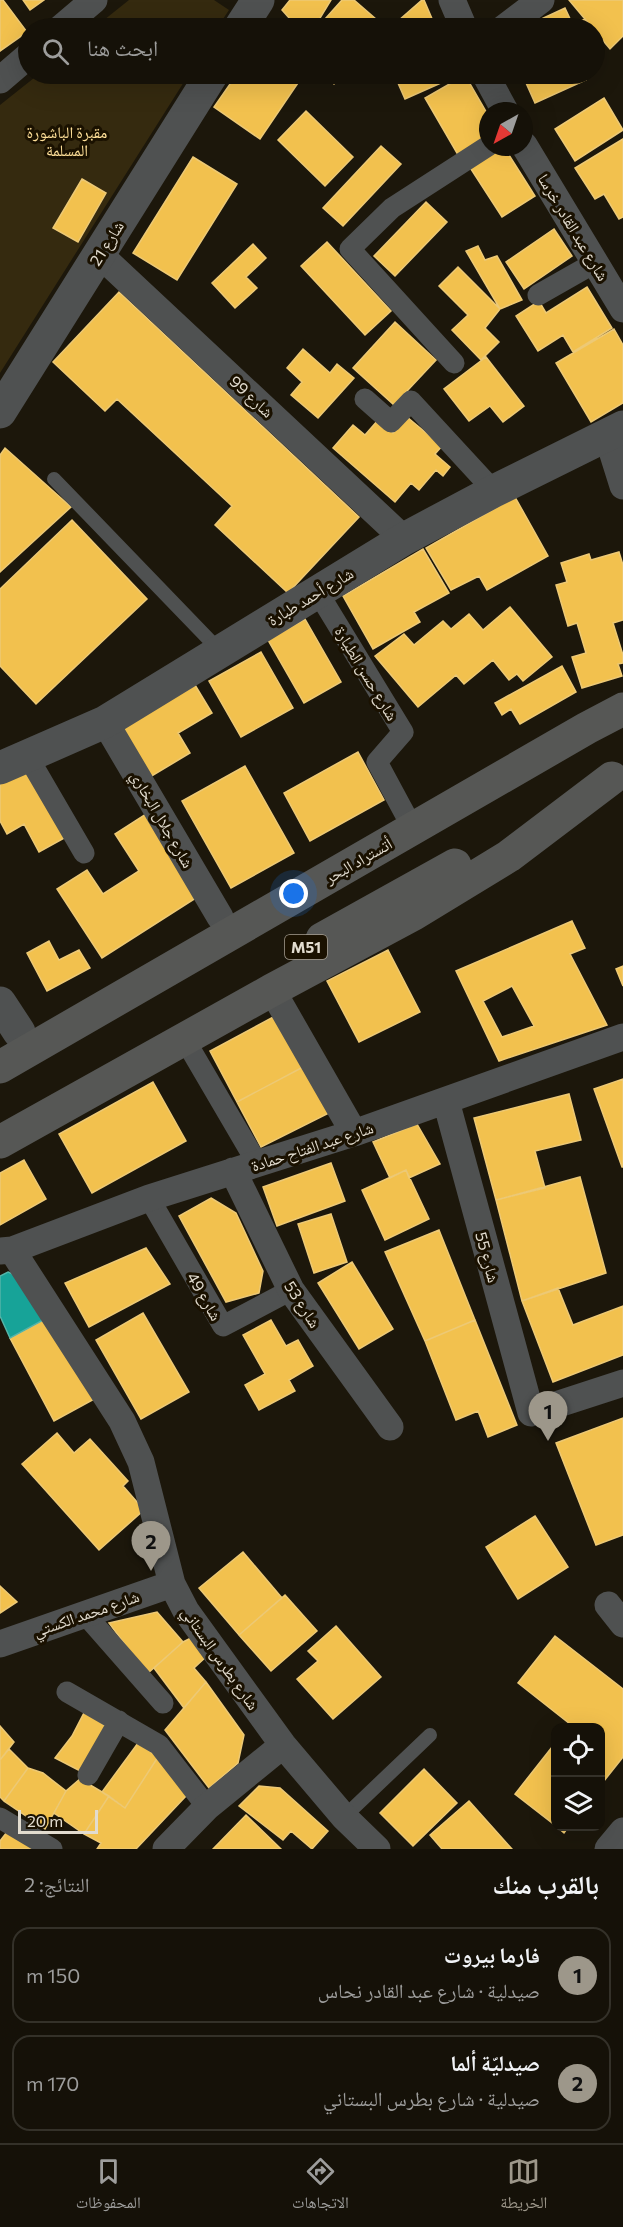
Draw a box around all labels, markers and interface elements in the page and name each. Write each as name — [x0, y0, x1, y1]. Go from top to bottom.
search box — [18, 18, 605, 84]
text: ابحث هنا — [87, 34, 158, 61]
icon: search — [39, 35, 72, 68]
north arrow — [479, 102, 533, 156]
park label: مقبرة الباشورة المسلمة — [27, 122, 107, 159]
street label: شارع عبد القادر خرسا — [533, 170, 613, 285]
street label: شارع 21 — [85, 217, 129, 270]
street label: شارع 99 — [225, 371, 278, 422]
street label: شارع أحمد طبارة — [264, 563, 357, 631]
street label: شارع حسن الطيارة — [330, 622, 403, 725]
street label: شارع جلال البخاري — [124, 767, 198, 873]
street label: أتستراد البحر — [320, 833, 396, 888]
your location — [279, 879, 308, 908]
road number: M51 — [285, 935, 327, 959]
street label: شارع عبد الفتاح حمادة — [249, 1117, 376, 1177]
street label: شارع 55 — [470, 1229, 504, 1285]
street label: شارع 49 — [182, 1268, 226, 1325]
street label: شارع 53 — [279, 1277, 325, 1332]
pin: 1 — [528, 1392, 568, 1441]
pin: 2 — [132, 1522, 170, 1571]
street label: شارع محمد الكستي — [31, 1586, 143, 1644]
street label: شارع بطرس البستاني — [175, 1603, 264, 1715]
map controls — [551, 1723, 605, 1831]
button: locate — [551, 1723, 605, 1777]
button: layers — [551, 1777, 605, 1831]
scale bar — [18, 1807, 98, 1834]
text: 20 m — [27, 1811, 63, 1830]
text: بالقرب منك — [493, 1868, 599, 1899]
text: النتائج: 2 — [24, 1872, 90, 1896]
text: فارما بيروت — [444, 1941, 540, 1968]
text: 150 m — [26, 1963, 80, 1987]
text: 1 — [573, 1963, 582, 1987]
text: صيدلية · شارع عبد القادر نحاس — [318, 1978, 540, 2002]
text: صيدليّة ألما — [450, 2049, 540, 2076]
text: 170 m — [26, 2071, 79, 2095]
text: 2 — [572, 2071, 583, 2095]
text: صيدلية · شارع بطرس البستاني — [323, 2086, 540, 2110]
tab: المحفوظات — [76, 2155, 141, 2218]
tab: الاتجاهات — [292, 2155, 349, 2218]
tab: الخريطة — [500, 2155, 547, 2218]

